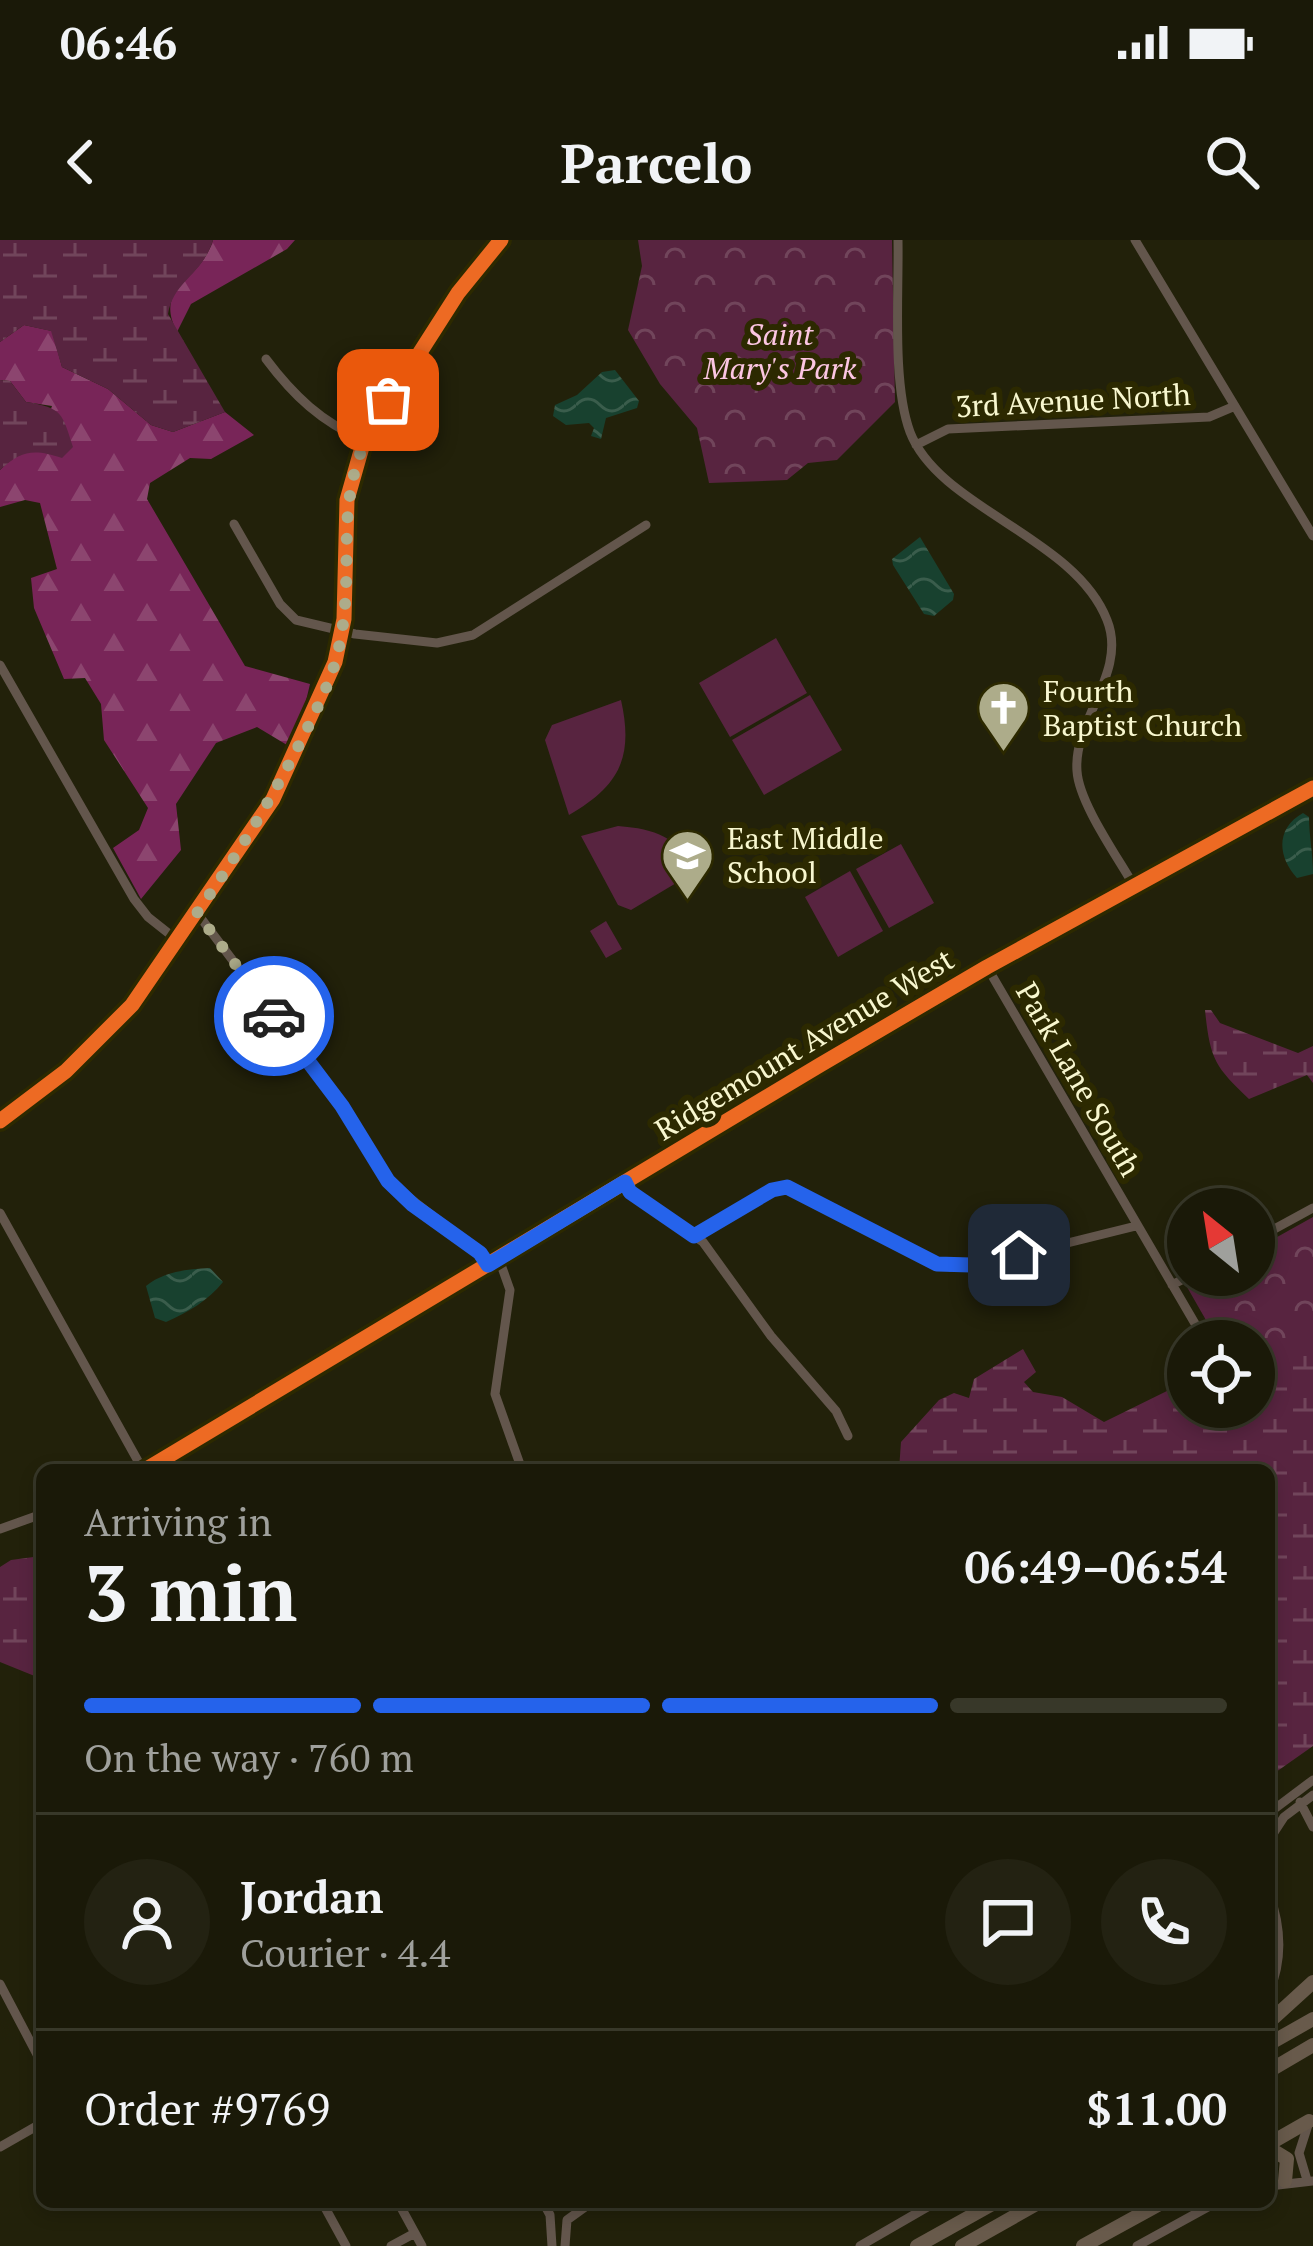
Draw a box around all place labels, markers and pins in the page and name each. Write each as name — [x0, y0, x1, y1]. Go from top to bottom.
pin — [337, 349, 439, 451]
place label: Fourth Baptist Church — [1043, 671, 1242, 745]
church icon: Fourth Baptist Church — [976, 680, 1032, 754]
place label: East Middle School — [727, 818, 883, 892]
school or university icon: East Middle School — [660, 827, 716, 901]
pin — [968, 1204, 1070, 1306]

